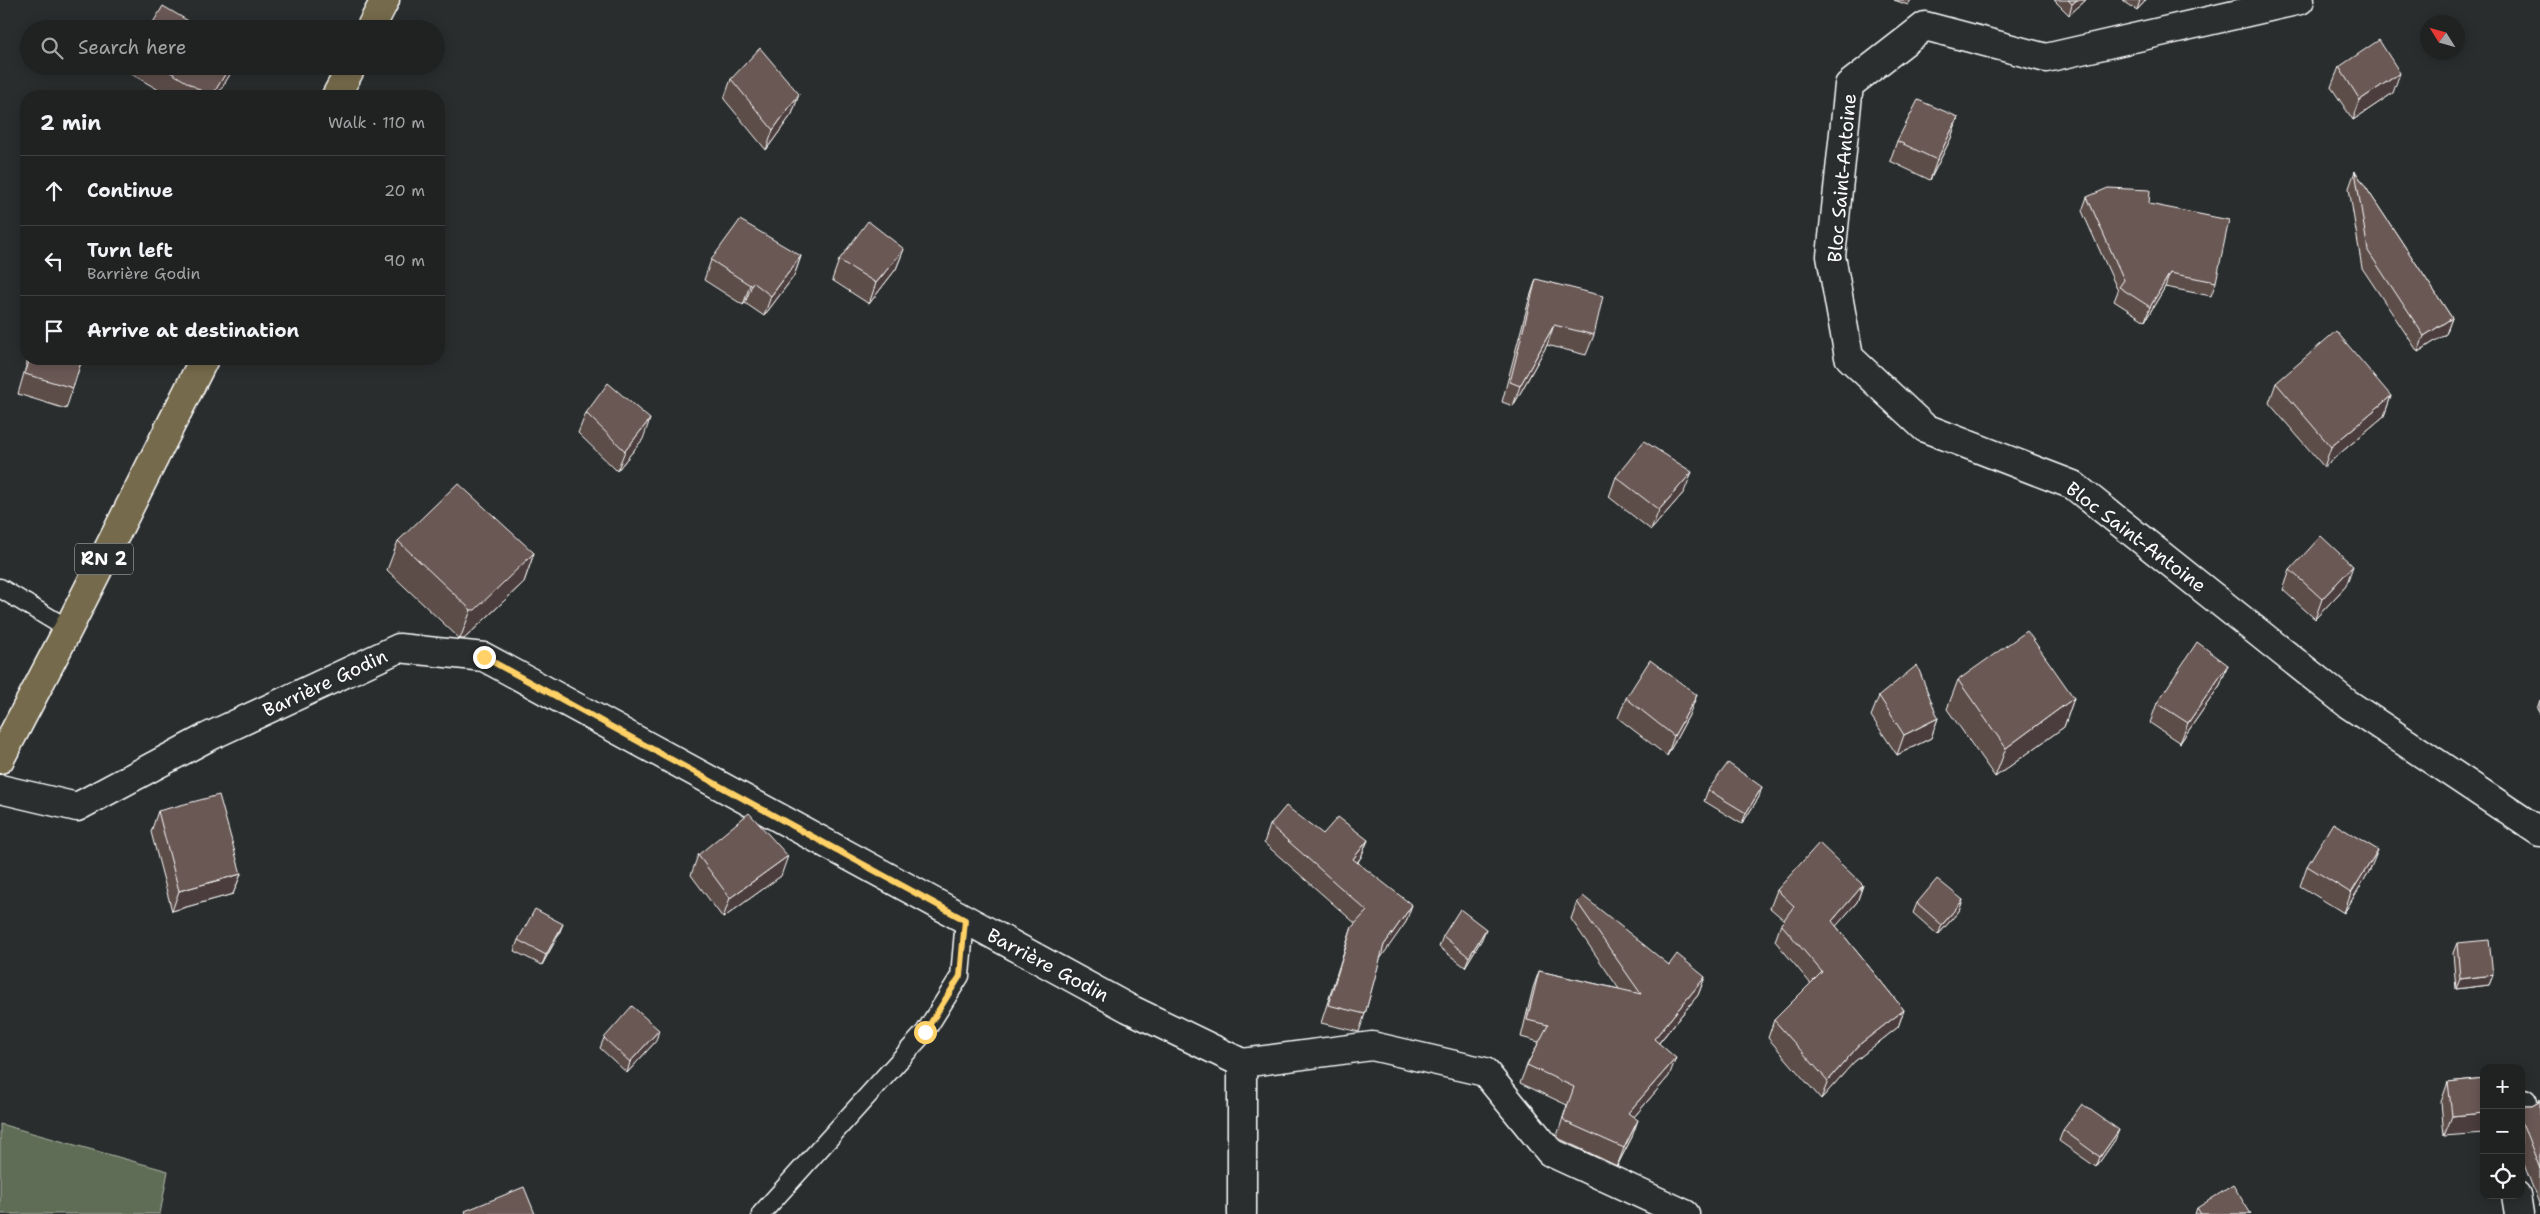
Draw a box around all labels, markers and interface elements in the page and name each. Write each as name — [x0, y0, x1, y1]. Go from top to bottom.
north arrow — [2420, 15, 2465, 60]
search box — [20, 20, 445, 75]
icon: search — [38, 34, 66, 62]
text: Search here — [78, 35, 187, 60]
street label: Bloc Saint-Antoine — [1822, 92, 1862, 264]
text: 2 min — [40, 109, 101, 137]
text: Walk · 110 m — [328, 112, 425, 133]
icon: ahead — [40, 177, 68, 205]
text: Continue — [87, 178, 173, 203]
text: 20 m — [384, 180, 425, 201]
text: Turn left — [87, 238, 173, 263]
icon: left — [40, 247, 68, 275]
text: 90 m — [384, 250, 425, 271]
text: Barrière Godin — [87, 263, 200, 284]
icon: arrive — [40, 317, 68, 345]
text: Arrive at destination — [87, 318, 299, 343]
street label: Bloc Saint-Antoine — [2061, 476, 2211, 598]
road number: RN 2 — [75, 544, 133, 574]
street label: Barrière Godin — [259, 643, 391, 723]
route end — [473, 646, 496, 669]
street label: Barrière Godin — [983, 922, 1113, 1008]
route start — [914, 1021, 937, 1044]
map controls — [2480, 1064, 2525, 1199]
button: + — [2480, 1064, 2525, 1109]
button: − — [2480, 1109, 2525, 1154]
button: locate — [2480, 1154, 2525, 1199]

